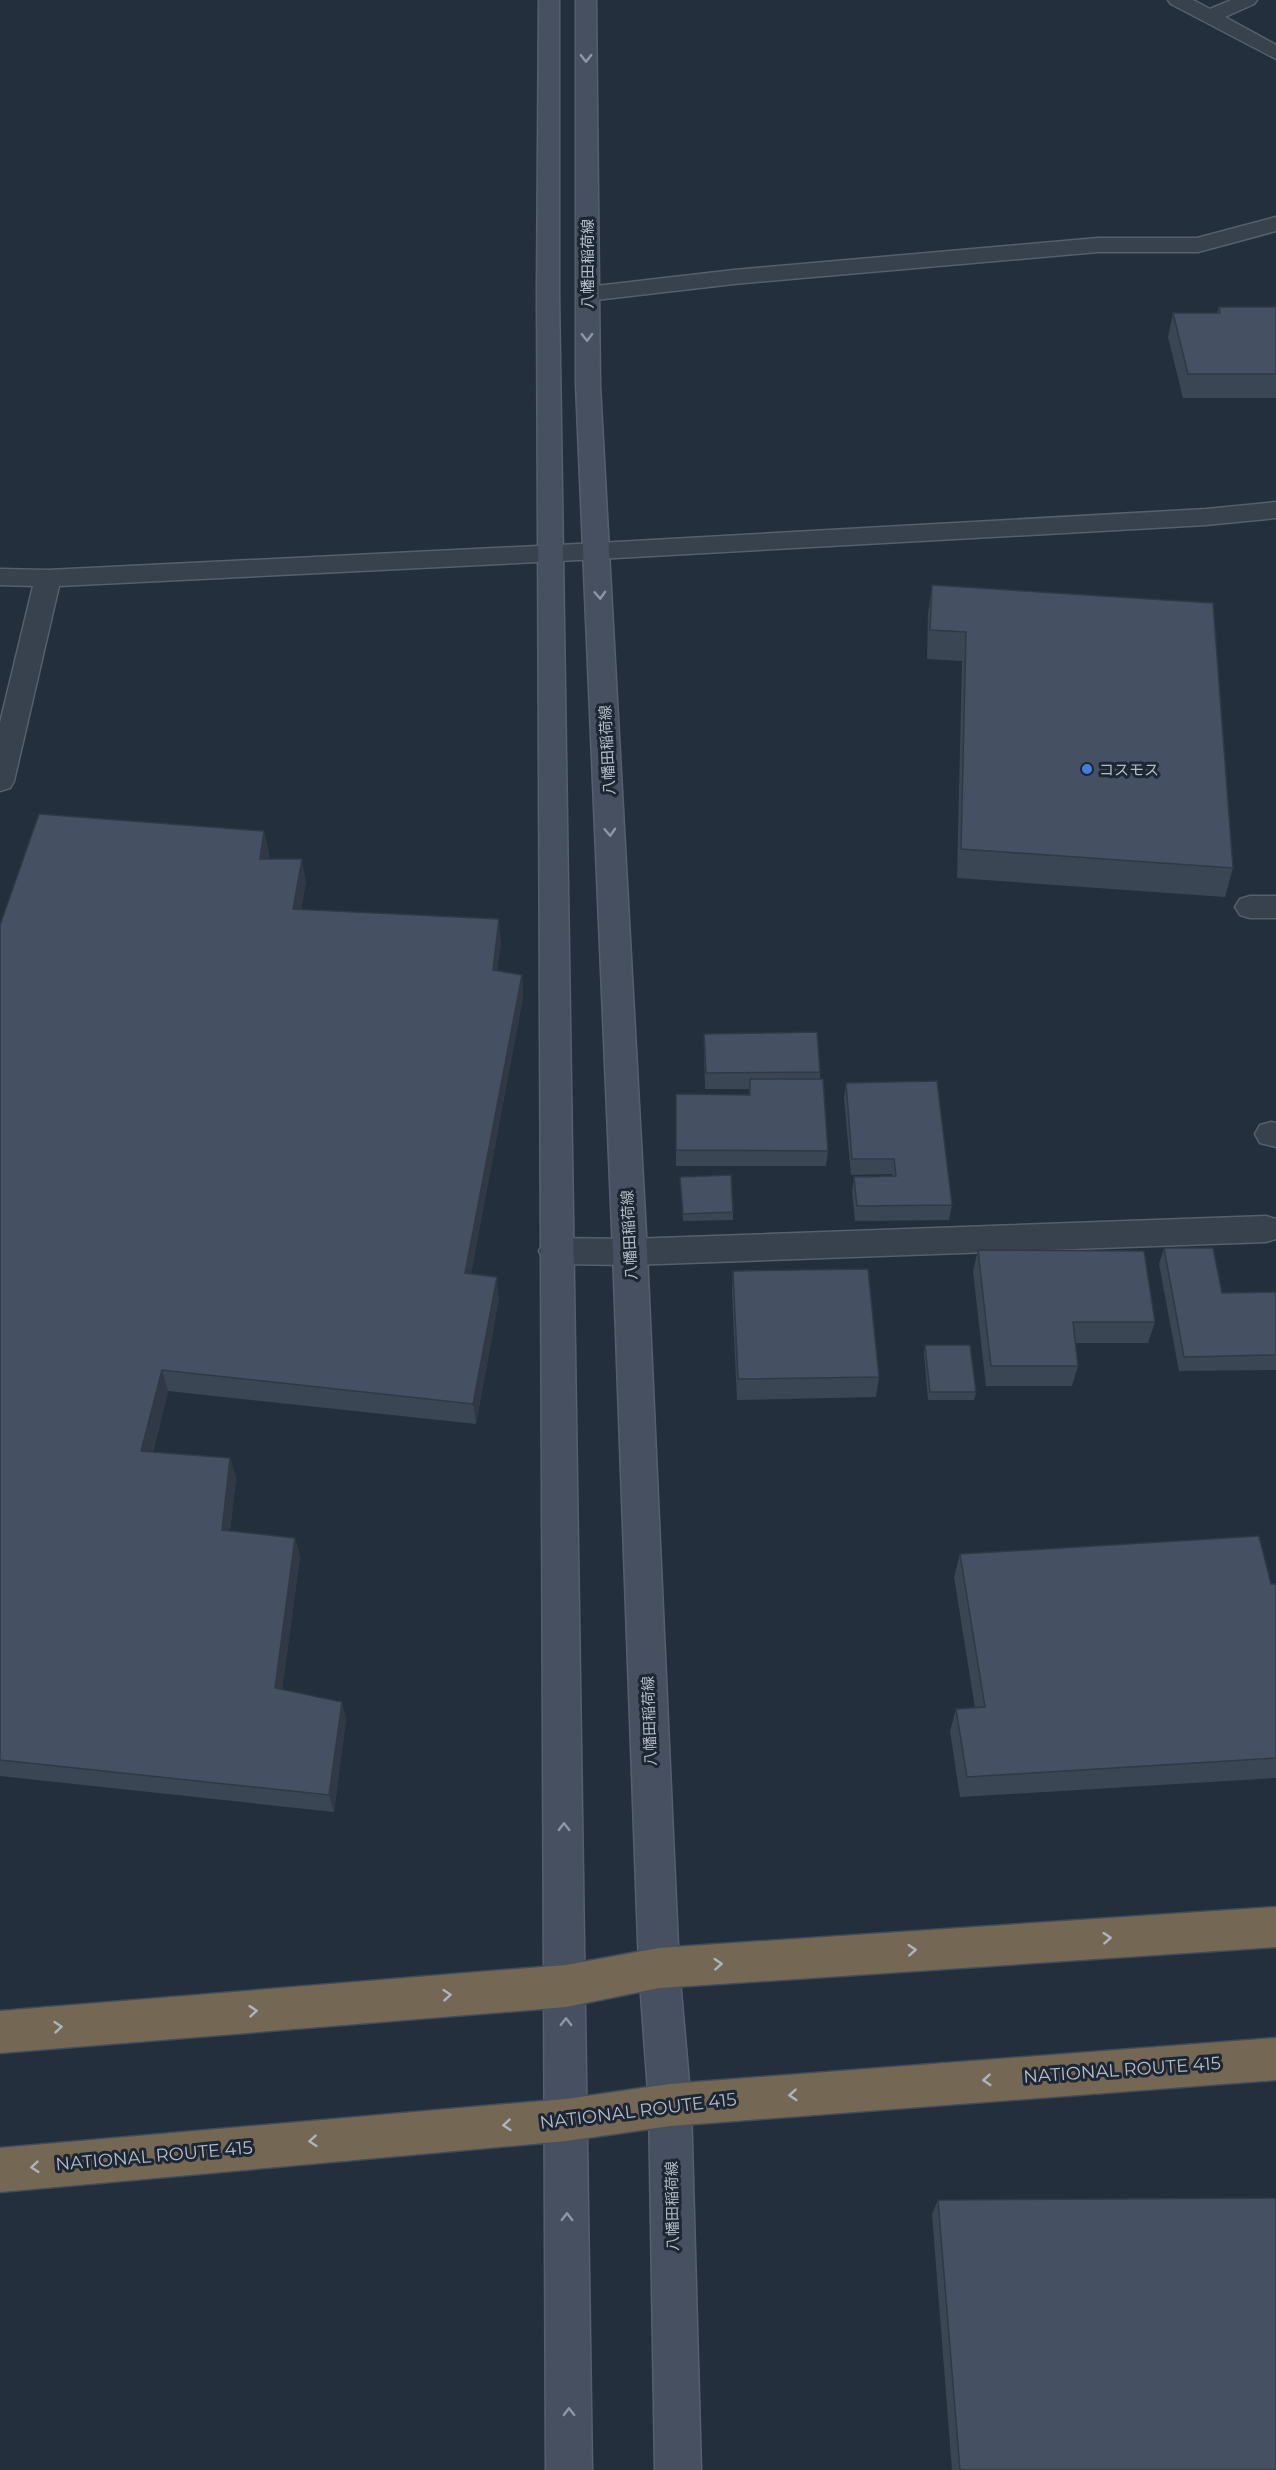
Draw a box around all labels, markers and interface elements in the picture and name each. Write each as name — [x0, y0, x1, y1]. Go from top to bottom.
one-way arrow — [580, 54, 592, 63]
street label: 八幡田稲荷線 — [578, 219, 597, 309]
one-way arrow — [581, 333, 593, 342]
one-way arrow — [593, 591, 606, 600]
street label: 八幡田稲荷線 — [595, 705, 619, 795]
place label: コスモス — [1099, 760, 1159, 779]
marker: コスモス — [1080, 762, 1094, 776]
one-way arrow — [604, 827, 617, 836]
street label: 八幡田稲荷線 — [617, 1190, 641, 1280]
street label: 八幡田稲荷線 — [638, 1676, 660, 1766]
one-way arrow — [558, 1822, 570, 1831]
one-way arrow — [1102, 1931, 1111, 1944]
one-way arrow — [908, 1944, 917, 1957]
one-way arrow — [713, 1957, 722, 1970]
one-way arrow — [443, 1989, 452, 2002]
one-way arrow — [248, 2005, 257, 2018]
one-way arrow — [560, 2017, 572, 2026]
one-way arrow — [54, 2021, 63, 2034]
street label: NATIONAL ROUTE 415 — [1022, 2052, 1222, 2088]
one-way arrow — [983, 2074, 992, 2087]
street label: NATIONAL ROUTE 415 — [538, 2088, 738, 2134]
one-way arrow — [788, 2088, 797, 2101]
one-way arrow — [503, 2118, 512, 2131]
one-way arrow — [309, 2134, 318, 2147]
street label: NATIONAL ROUTE 415 — [54, 2136, 254, 2176]
one-way arrow — [31, 2160, 40, 2173]
street label: 八幡田稲荷線 — [662, 2161, 682, 2251]
one-way arrow — [561, 2212, 573, 2221]
one-way arrow — [562, 2407, 575, 2416]

